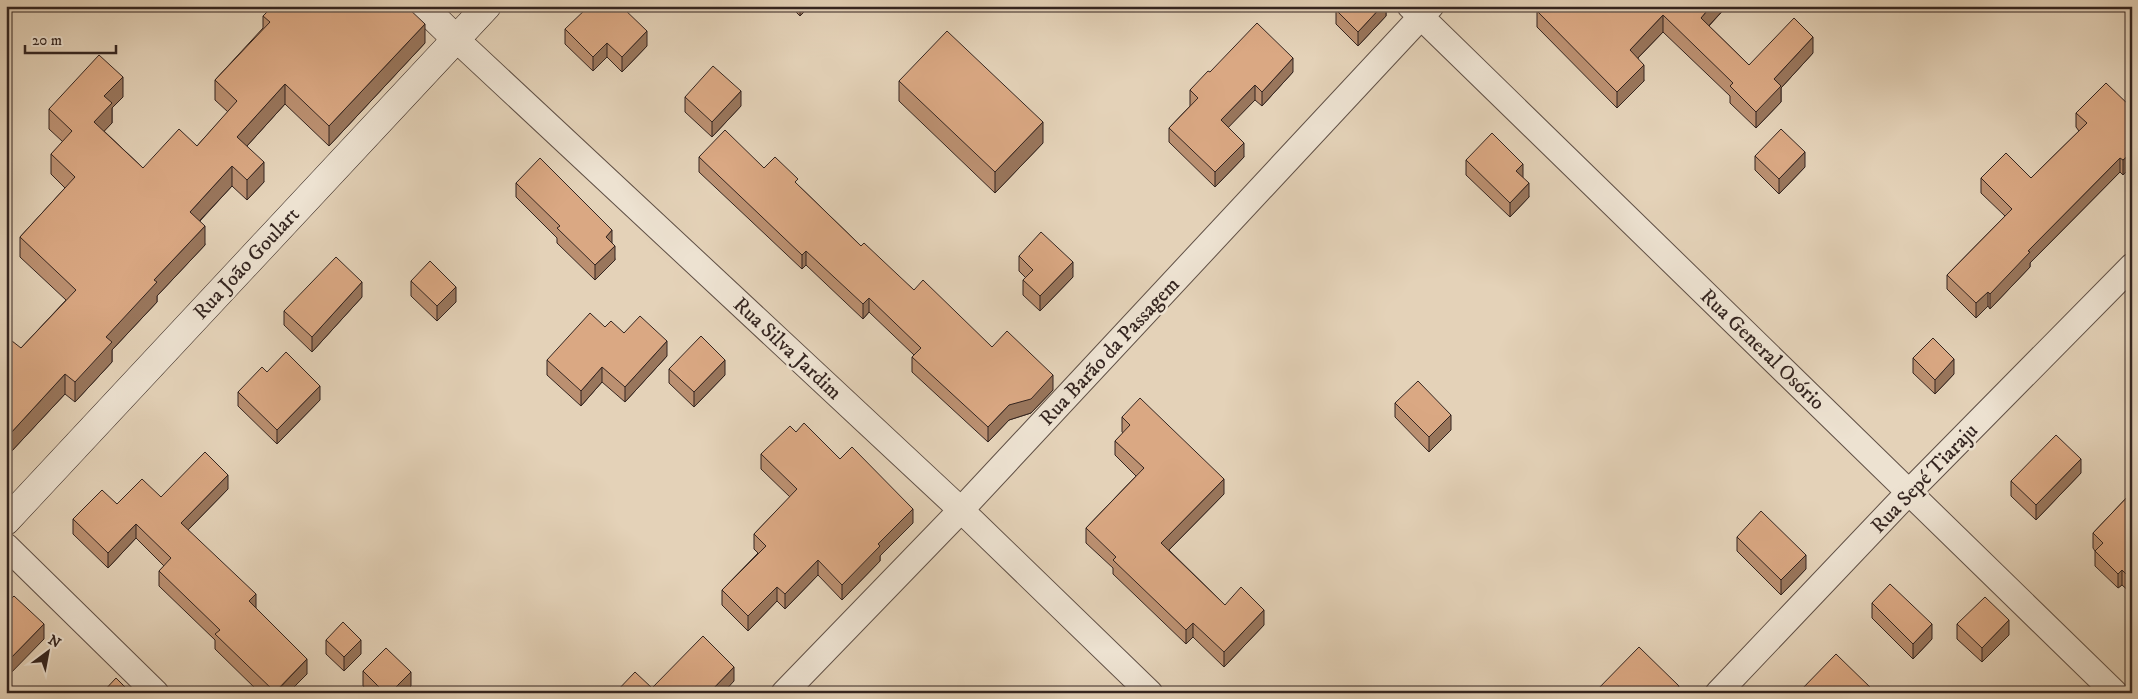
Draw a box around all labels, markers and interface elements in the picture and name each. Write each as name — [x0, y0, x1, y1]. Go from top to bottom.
scale bar — [25, 22, 116, 54]
text: 20 m — [32, 31, 62, 50]
street label: Rua João Goulart — [188, 202, 306, 325]
street label: Rua Barão da Passagem — [1034, 272, 1185, 431]
street label: Rua General Osório — [1694, 284, 1830, 416]
street label: Rua Silva Jardim — [728, 292, 847, 406]
street label: Rua Sepé Tiaraju — [1866, 418, 1984, 539]
north arrow — [22, 626, 72, 676]
text: N — [45, 631, 64, 653]

